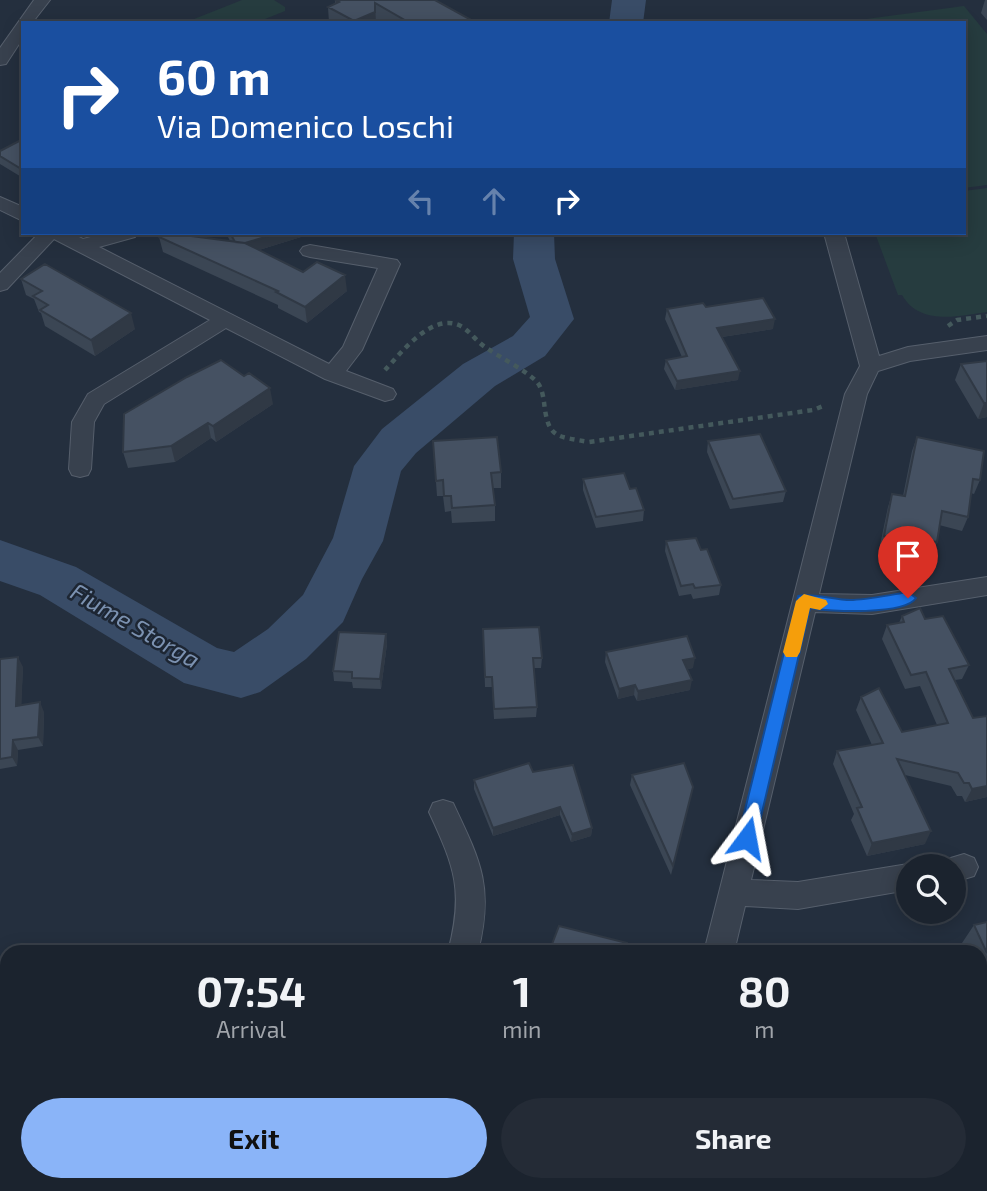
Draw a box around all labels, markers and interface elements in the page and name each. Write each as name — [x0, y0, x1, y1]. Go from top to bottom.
text: 60 m — [157, 46, 271, 105]
icon: right — [42, 49, 133, 140]
text: Via Domenico Loschi — [157, 106, 454, 144]
icon: left — [402, 182, 440, 220]
icon: ahead — [475, 182, 513, 220]
icon: right — [548, 182, 586, 220]
pin — [878, 526, 938, 598]
icon: arrive — [889, 537, 927, 575]
water label: Fiume Storga — [66, 576, 206, 673]
position arrow — [710, 801, 784, 875]
map controls — [896, 854, 966, 924]
button: search — [896, 854, 966, 924]
text: 07:54 — [196, 965, 306, 1015]
text: 1 — [513, 965, 531, 1015]
text: 80 — [738, 965, 791, 1015]
text: Arrival — [216, 1015, 286, 1043]
text: min — [502, 1015, 541, 1043]
text: m — [754, 1015, 774, 1043]
button: Exit — [21, 1098, 487, 1178]
button: Share — [501, 1098, 966, 1178]

